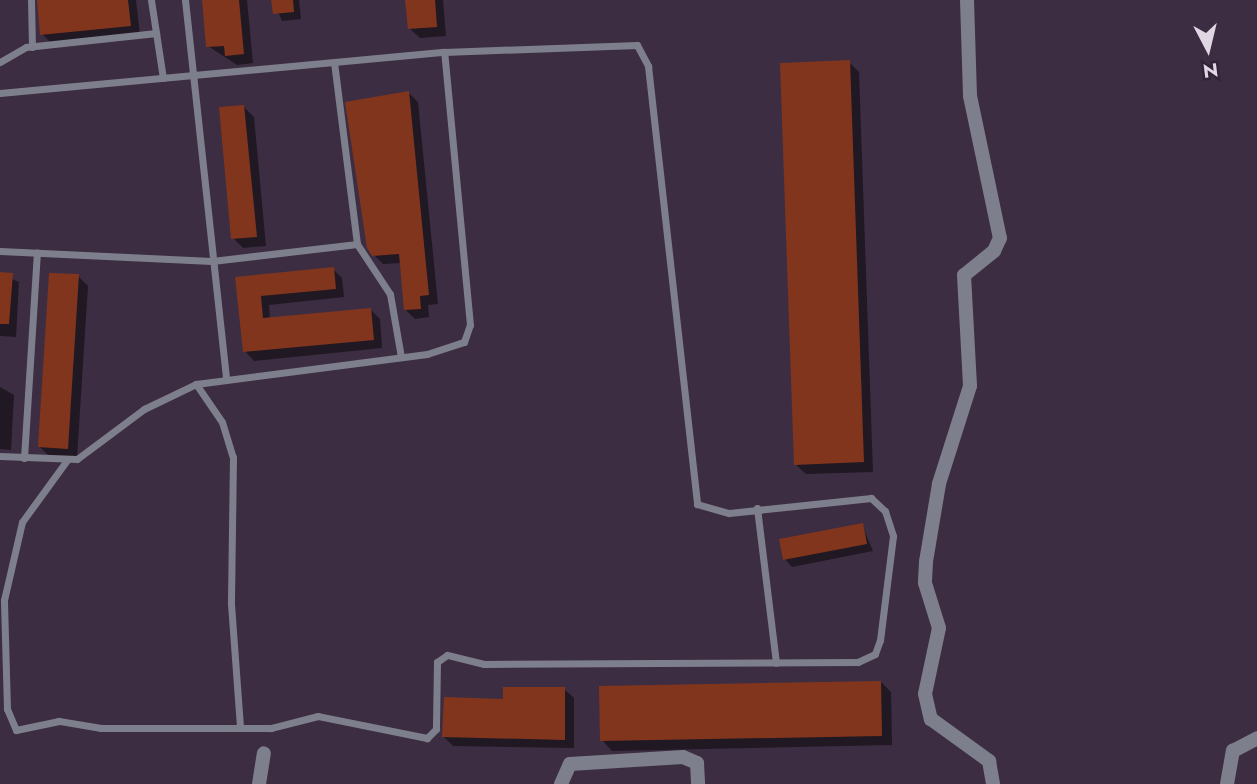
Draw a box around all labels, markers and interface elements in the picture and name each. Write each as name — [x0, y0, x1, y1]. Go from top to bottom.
north arrow — [1173, 14, 1243, 84]
text: N — [1201, 56, 1220, 85]

